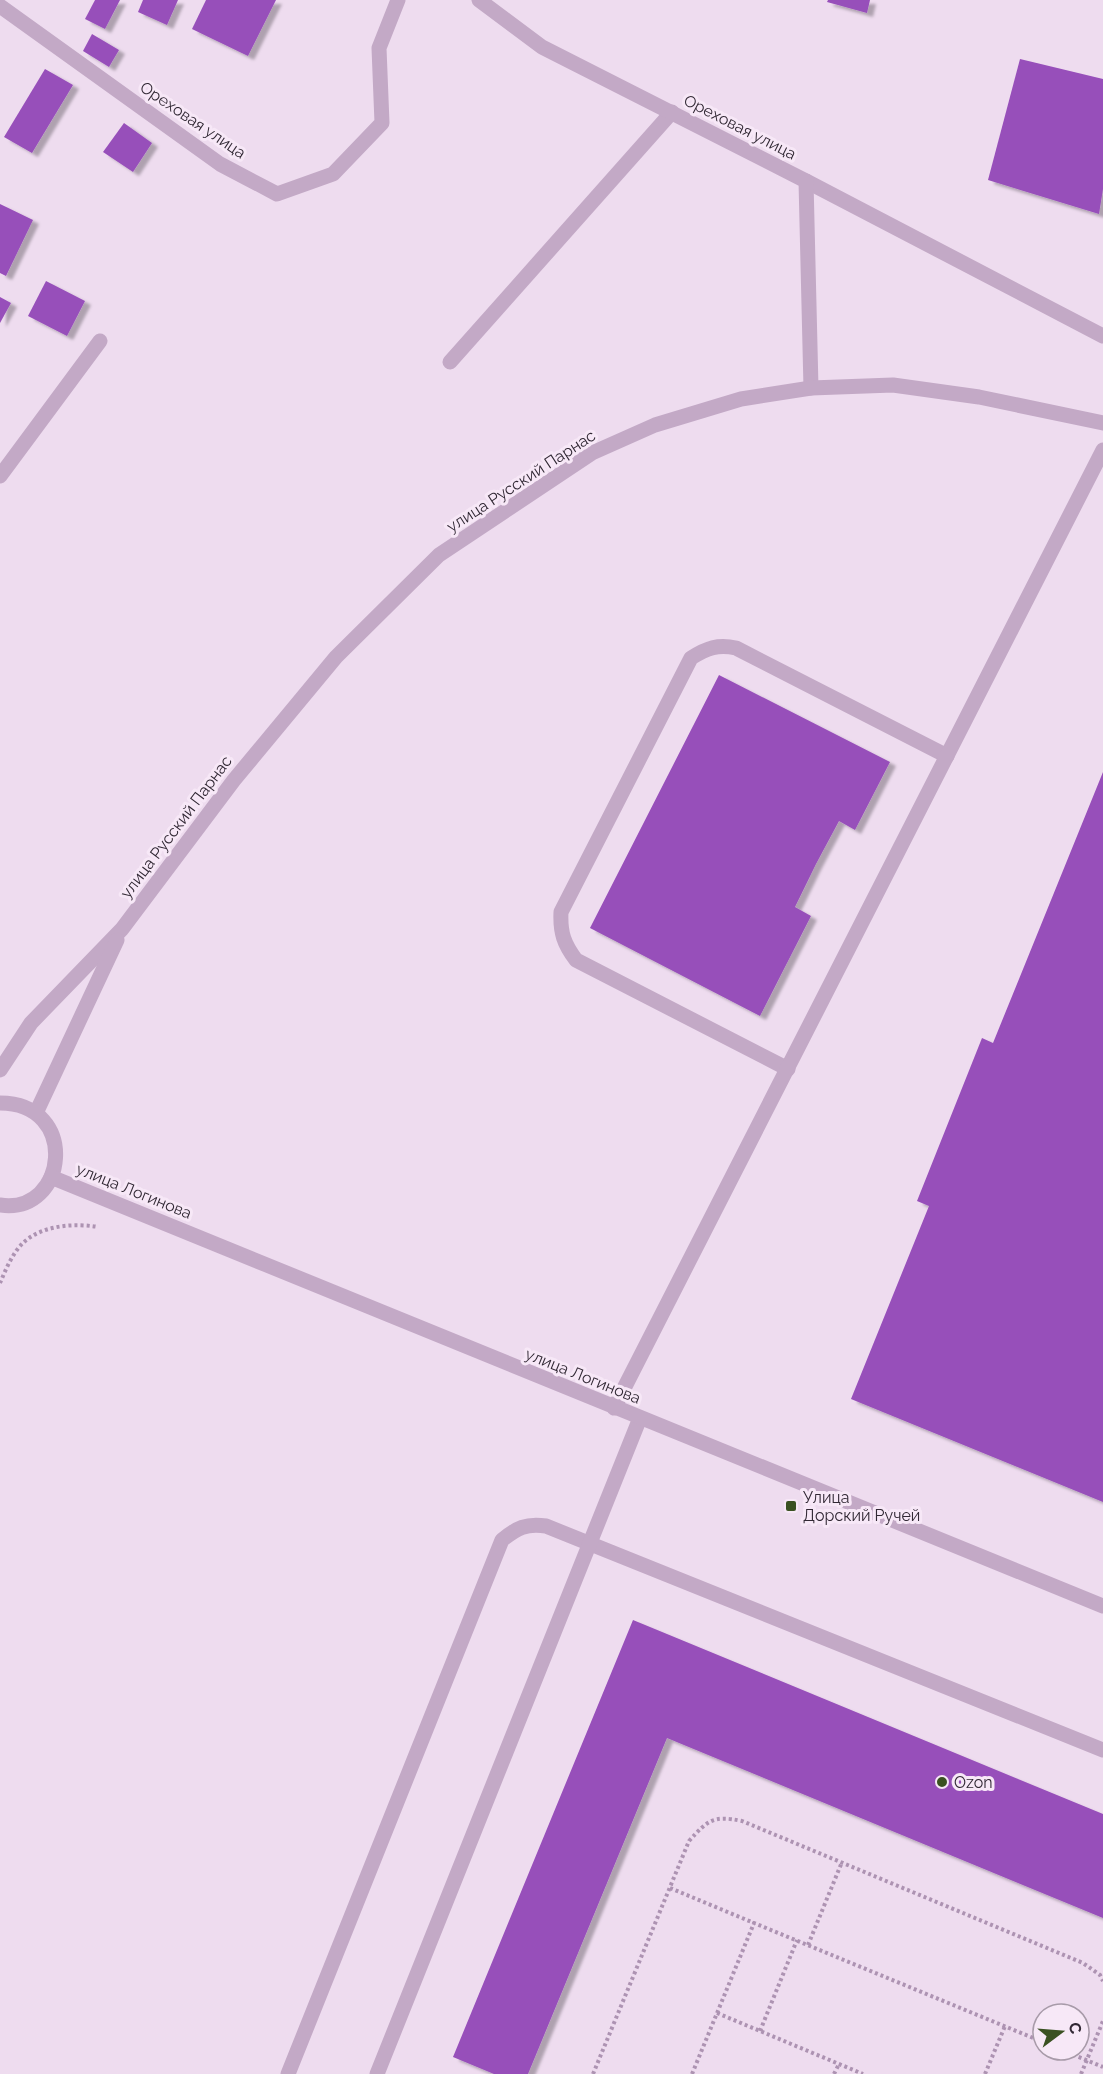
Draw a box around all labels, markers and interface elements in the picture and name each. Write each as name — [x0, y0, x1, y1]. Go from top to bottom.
street label: Ореховая улица — [137, 78, 249, 162]
street label: Ореховая улица — [681, 91, 799, 163]
street label: улица Русский Парнас — [443, 426, 599, 536]
street label: улица Русский Парнас — [116, 752, 236, 902]
street label: улица Логинова — [74, 1159, 194, 1223]
street label: улица Логинова — [523, 1344, 643, 1408]
place label: Улица Дорский Ручей — [803, 1488, 920, 1525]
marker: Улица Дорский Ручей — [784, 1499, 798, 1513]
place label: Ozon — [954, 1773, 993, 1792]
marker: Ozon — [935, 1775, 949, 1789]
north arrow — [1031, 2002, 1091, 2062]
text: С — [1064, 2020, 1086, 2036]

